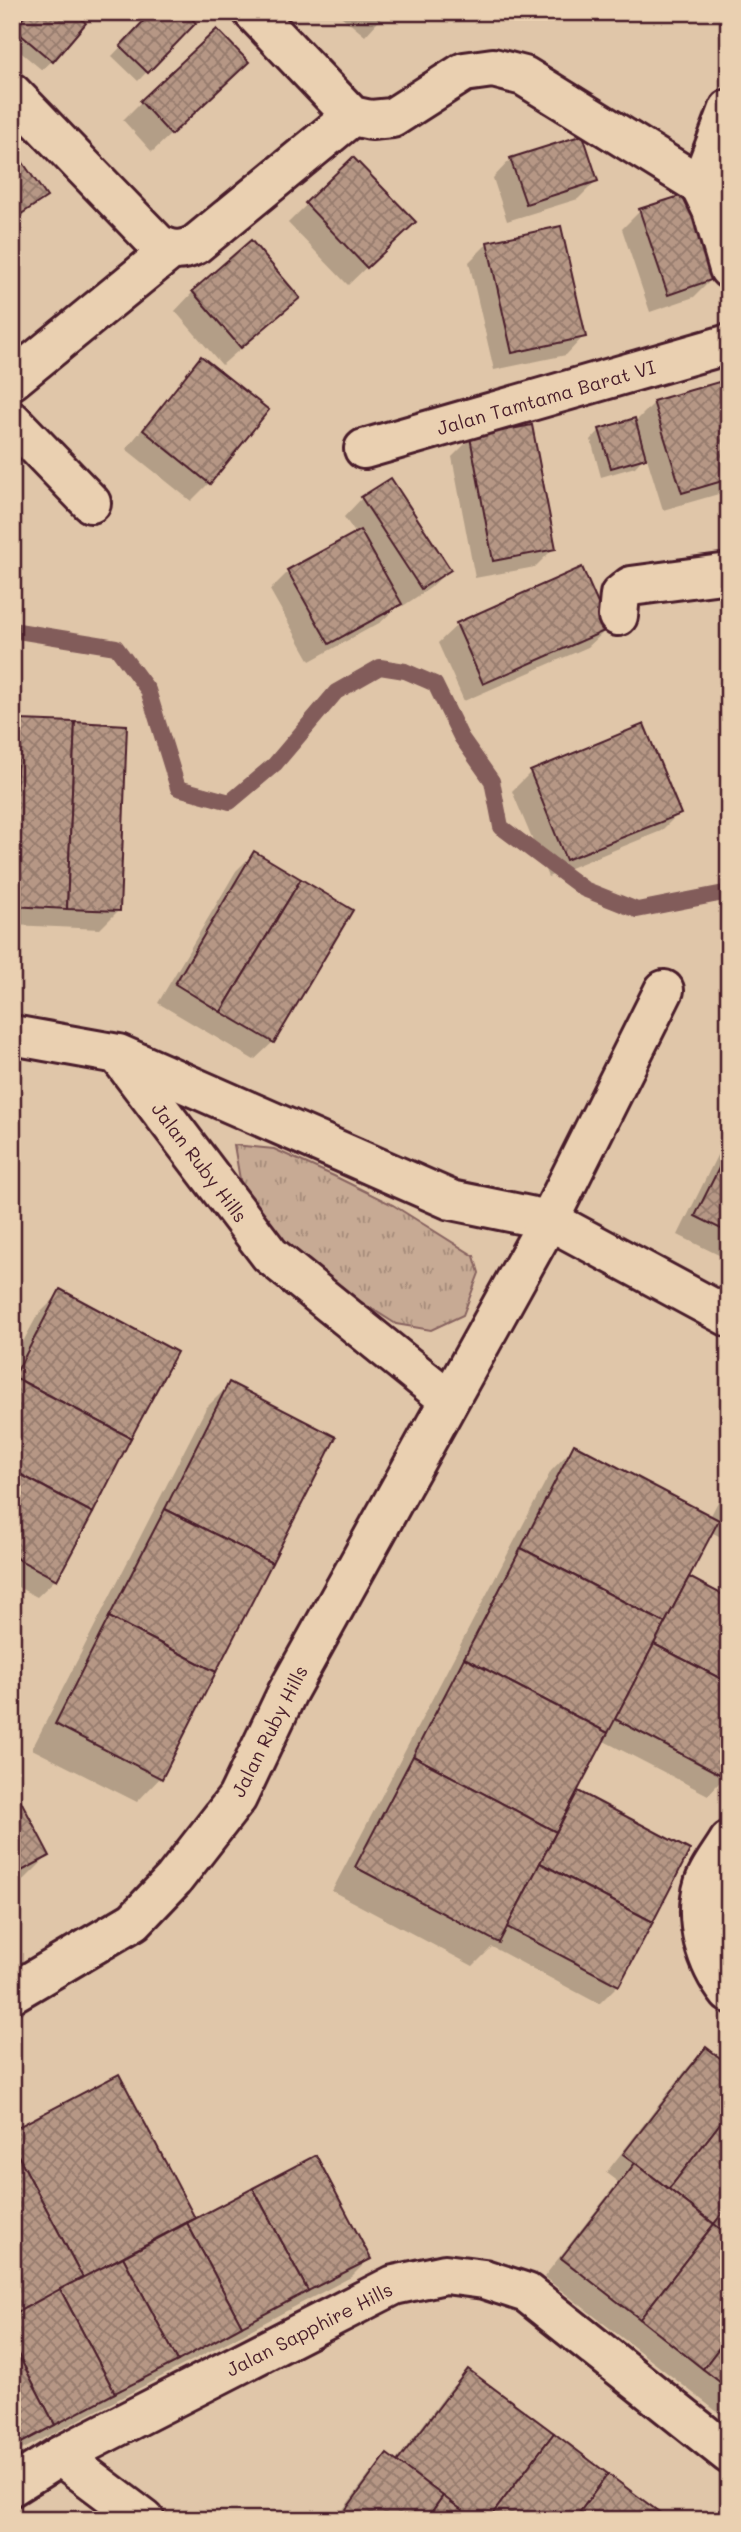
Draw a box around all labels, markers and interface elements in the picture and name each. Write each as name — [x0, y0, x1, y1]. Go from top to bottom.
street label: Jalan Tamtama Barat VI — [434, 354, 658, 440]
street label: Jalan Ruby Hills — [147, 1097, 253, 1227]
street label: Jalan Ruby Hills — [225, 1661, 313, 1801]
street label: Jalan Sapphire Hills — [222, 2276, 396, 2382]

